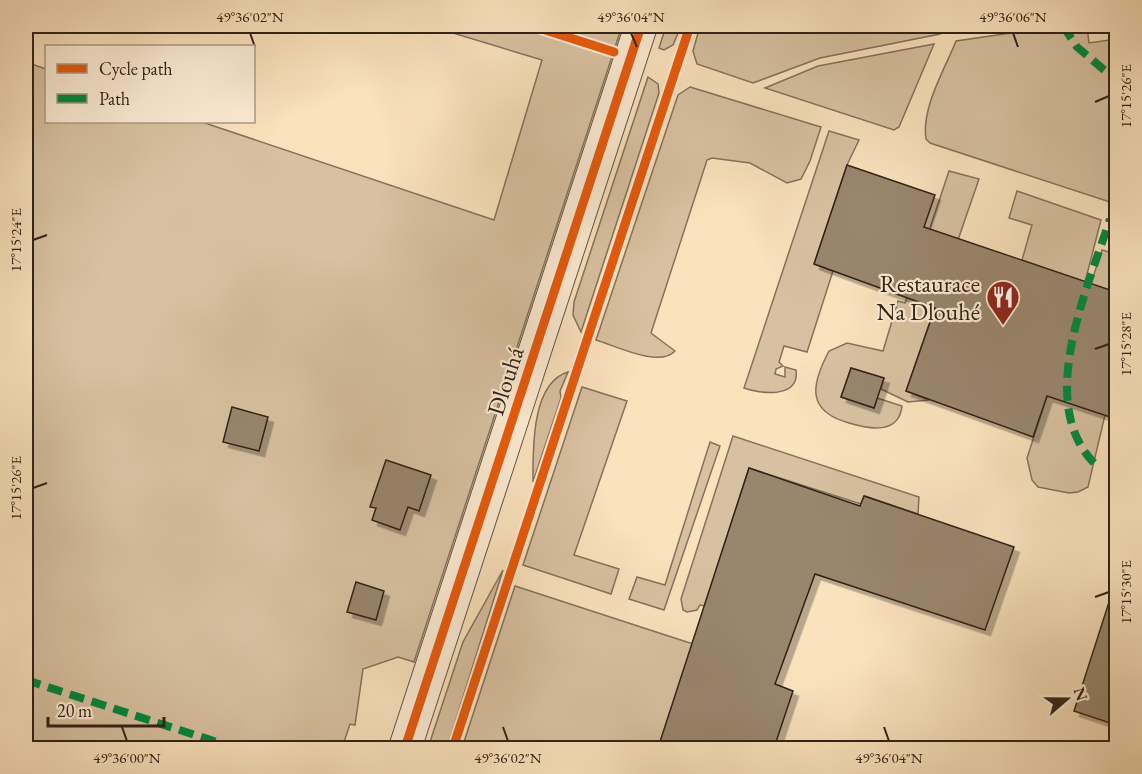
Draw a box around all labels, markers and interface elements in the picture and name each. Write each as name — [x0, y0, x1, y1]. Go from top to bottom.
text: 49°36'02"N — [216, 7, 284, 26]
text: 49°36'04"N — [597, 7, 665, 26]
text: 49°36'06"N — [979, 7, 1047, 26]
legend — [45, 45, 255, 123]
text: Cycle path — [99, 57, 173, 80]
text: 17°15'26"E — [1116, 63, 1135, 128]
text: Path — [99, 87, 130, 110]
text: 17°15'24"E — [6, 207, 25, 272]
place label: Restaurace Na Dlouhé — [877, 268, 980, 327]
restaurant icon: Restaurace Na Dlouhé — [985, 279, 1021, 326]
text: 17°15'28"E — [1116, 311, 1135, 376]
street label: Dlouhá — [479, 342, 531, 419]
text: 17°15'26"E — [6, 455, 25, 520]
text: 17°15'30"E — [1116, 559, 1135, 624]
north arrow — [1037, 669, 1097, 729]
text: N — [1069, 684, 1093, 704]
scale bar — [48, 690, 164, 728]
text: 20 m — [57, 699, 92, 722]
text: 49°36'00"N — [93, 748, 161, 767]
text: 49°36'02"N — [474, 748, 542, 767]
text: 49°36'04"N — [855, 748, 923, 767]

